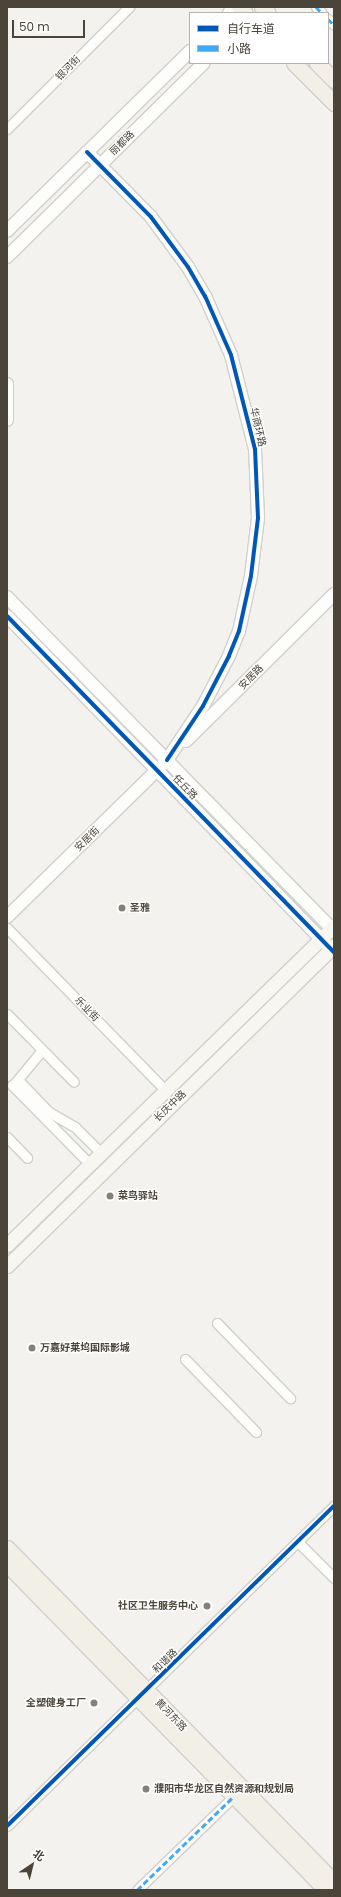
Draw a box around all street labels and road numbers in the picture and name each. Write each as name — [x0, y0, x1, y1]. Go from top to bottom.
street label: 银河街 — [53, 53, 83, 83]
street label: 丽都路 — [107, 128, 137, 158]
street label: 华商环路 — [248, 406, 268, 448]
street label: 安居路 — [236, 662, 266, 692]
street label: 任丘路 — [170, 772, 200, 802]
street label: 安居街 — [72, 824, 102, 854]
street label: 乐业街 — [72, 994, 102, 1024]
street label: 长庆中路 — [151, 1088, 189, 1124]
street label: 和谐路 — [150, 1646, 180, 1676]
street label: 黄河东路 — [153, 1696, 189, 1734]

